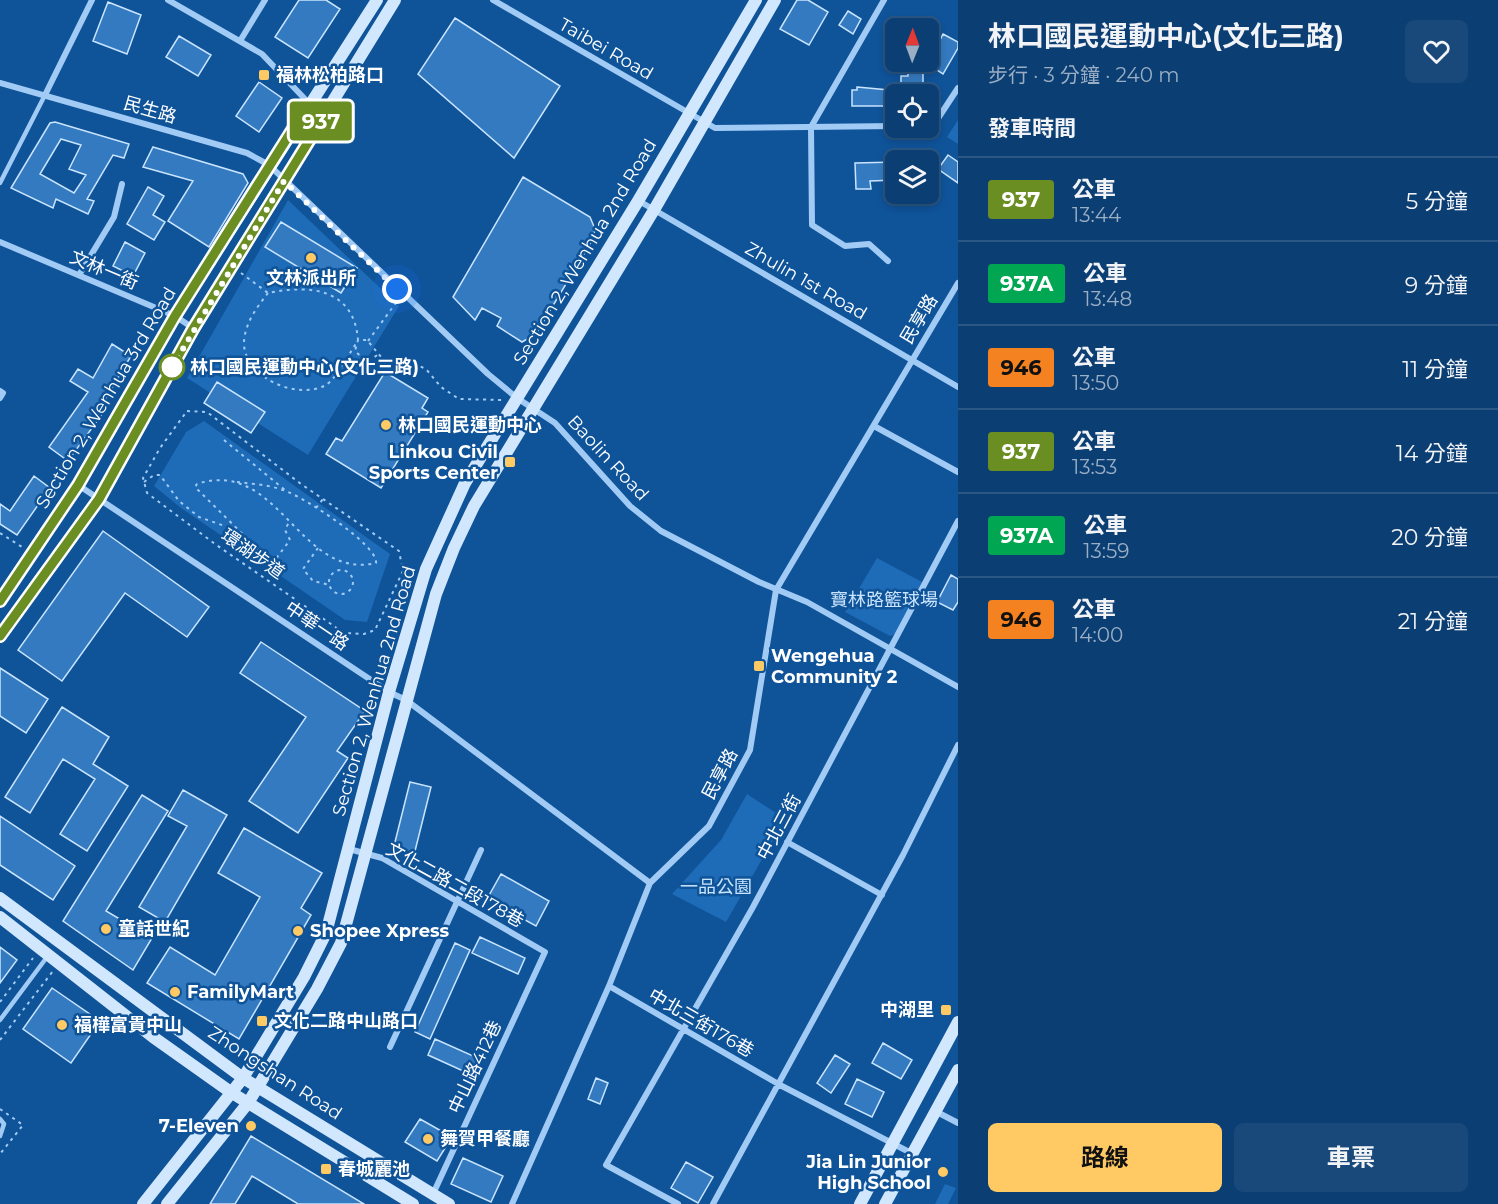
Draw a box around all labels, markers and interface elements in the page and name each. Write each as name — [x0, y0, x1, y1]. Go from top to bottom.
street label: Taibei Road — [555, 13, 657, 85]
north arrow — [885, 18, 939, 72]
map controls — [885, 18, 939, 204]
text: 林口國民運動中心(文化三路) — [988, 19, 1344, 53]
button: heart — [1405, 20, 1468, 83]
text: 步行 · 3 分鐘 · 240 m — [988, 63, 1179, 87]
place label: 福林松柏路口 — [276, 64, 384, 86]
marker: 福林松柏路口 — [257, 68, 271, 82]
button: locate — [885, 84, 939, 138]
street label: 民生路 — [121, 92, 179, 128]
line badge: 937 — [286, 102, 356, 140]
text: 937 — [302, 109, 340, 134]
text: 發車時間 — [988, 115, 1076, 142]
street label: Section 2, Wenhua 2nd Road — [509, 135, 661, 369]
button: layers — [885, 150, 939, 204]
text: 公車 — [1072, 176, 1116, 203]
text: 937 — [1002, 187, 1040, 212]
text: 5 分鐘 — [1406, 188, 1468, 215]
text: 13:44 — [1072, 203, 1121, 227]
street label: Zhulin 1st Road — [741, 237, 871, 325]
street label: 文林一街 — [67, 246, 141, 294]
marker: 文林派出所 — [304, 251, 318, 265]
text: 公車 — [1083, 260, 1127, 287]
place label: 文林派出所 — [266, 267, 356, 289]
text: 937A — [1000, 271, 1053, 296]
text: 9 分鐘 — [1405, 272, 1468, 299]
your location — [382, 274, 412, 304]
street label: Section 2, Wenhua 3rd Road — [31, 283, 181, 513]
text: 13:48 — [1083, 287, 1132, 311]
street label: 民享路 — [896, 290, 942, 348]
text: 公車 — [1072, 344, 1116, 371]
marker: 林口國民運動中心(文化三路) — [159, 354, 185, 380]
text: 946 — [1000, 355, 1042, 380]
place label: 林口國民運動中心(文化三路) — [190, 356, 419, 378]
text: 11 分鐘 — [1402, 356, 1468, 383]
text: 13:50 — [1072, 371, 1119, 395]
street label: Baolin Road — [563, 411, 653, 505]
place label: 林口國民運動中心 — [398, 414, 542, 436]
marker: 林口國民運動中心 — [379, 418, 393, 432]
text: 公車 — [1072, 428, 1116, 455]
text: 937 — [1002, 439, 1040, 464]
text: 14 分鐘 — [1396, 440, 1468, 467]
place label: Linkou Civil Sports Center — [369, 441, 498, 484]
marker: Linkou Civil Sports Center — [503, 455, 517, 469]
text: 13:53 — [1072, 455, 1117, 479]
text: 公車 — [1083, 512, 1127, 539]
text: 937A — [1000, 523, 1053, 548]
street label: 環湖步道 — [217, 524, 289, 584]
text: 20 分鐘 — [1391, 524, 1468, 551]
text: 13:59 — [1083, 539, 1130, 563]
street label: Section 2, Wenhua 2nd Road — [328, 563, 420, 819]
park label: 寶林路籃球場 — [830, 589, 938, 611]
text: 公車 — [1072, 596, 1116, 623]
street label: 中華一路 — [281, 597, 353, 655]
text: 946 — [1000, 607, 1042, 632]
text: 21 分鐘 — [1398, 608, 1468, 635]
text: 14:00 — [1072, 623, 1123, 647]
place label: Wengehua Community 2 — [771, 645, 898, 688]
marker: Wengehua Community 2 — [752, 659, 766, 673]
street label: 民享路 — [698, 745, 742, 803]
street label: 中北三街 — [752, 790, 806, 864]
street label: 文化二路二段178巷 — [382, 838, 528, 932]
park label: 一品公園 — [680, 876, 752, 898]
place label: 童話世紀 — [118, 918, 190, 940]
place label: Shopee Xpress — [310, 920, 450, 942]
marker: 童話世紀 — [99, 922, 113, 936]
marker: Shopee Xpress — [291, 924, 305, 938]
place label: FamilyMart — [187, 981, 294, 1003]
street label: 中北三街176巷 — [645, 984, 757, 1062]
marker: FamilyMart — [168, 985, 182, 999]
place label: 中湖里 — [880, 999, 934, 1021]
marker: 中湖里 — [939, 1003, 953, 1017]
place label: 文化二路中山路口 — [274, 1010, 418, 1032]
place label: 福樺富貴中山 — [74, 1014, 182, 1036]
marker: 文化二路中山路口 — [255, 1014, 269, 1028]
street label: 中山路412巷 — [444, 1017, 506, 1117]
marker: 福樺富貴中山 — [55, 1018, 69, 1032]
street label: Zhongshan Road — [204, 1022, 346, 1124]
place label: 7-Eleven — [159, 1115, 239, 1137]
marker: 7-Eleven — [244, 1119, 258, 1133]
button: 路線 — [988, 1123, 1222, 1192]
button: 車票 — [1234, 1123, 1468, 1192]
place label: 舞賀甲餐廳 — [440, 1128, 530, 1150]
marker: 舞賀甲餐廳 — [421, 1132, 435, 1146]
place label: Jia Lin Junior High School — [805, 1151, 931, 1194]
place label: 春城麗池 — [338, 1158, 410, 1180]
marker: 春城麗池 — [319, 1162, 333, 1176]
marker: Jia Lin Junior High School — [936, 1165, 950, 1179]

